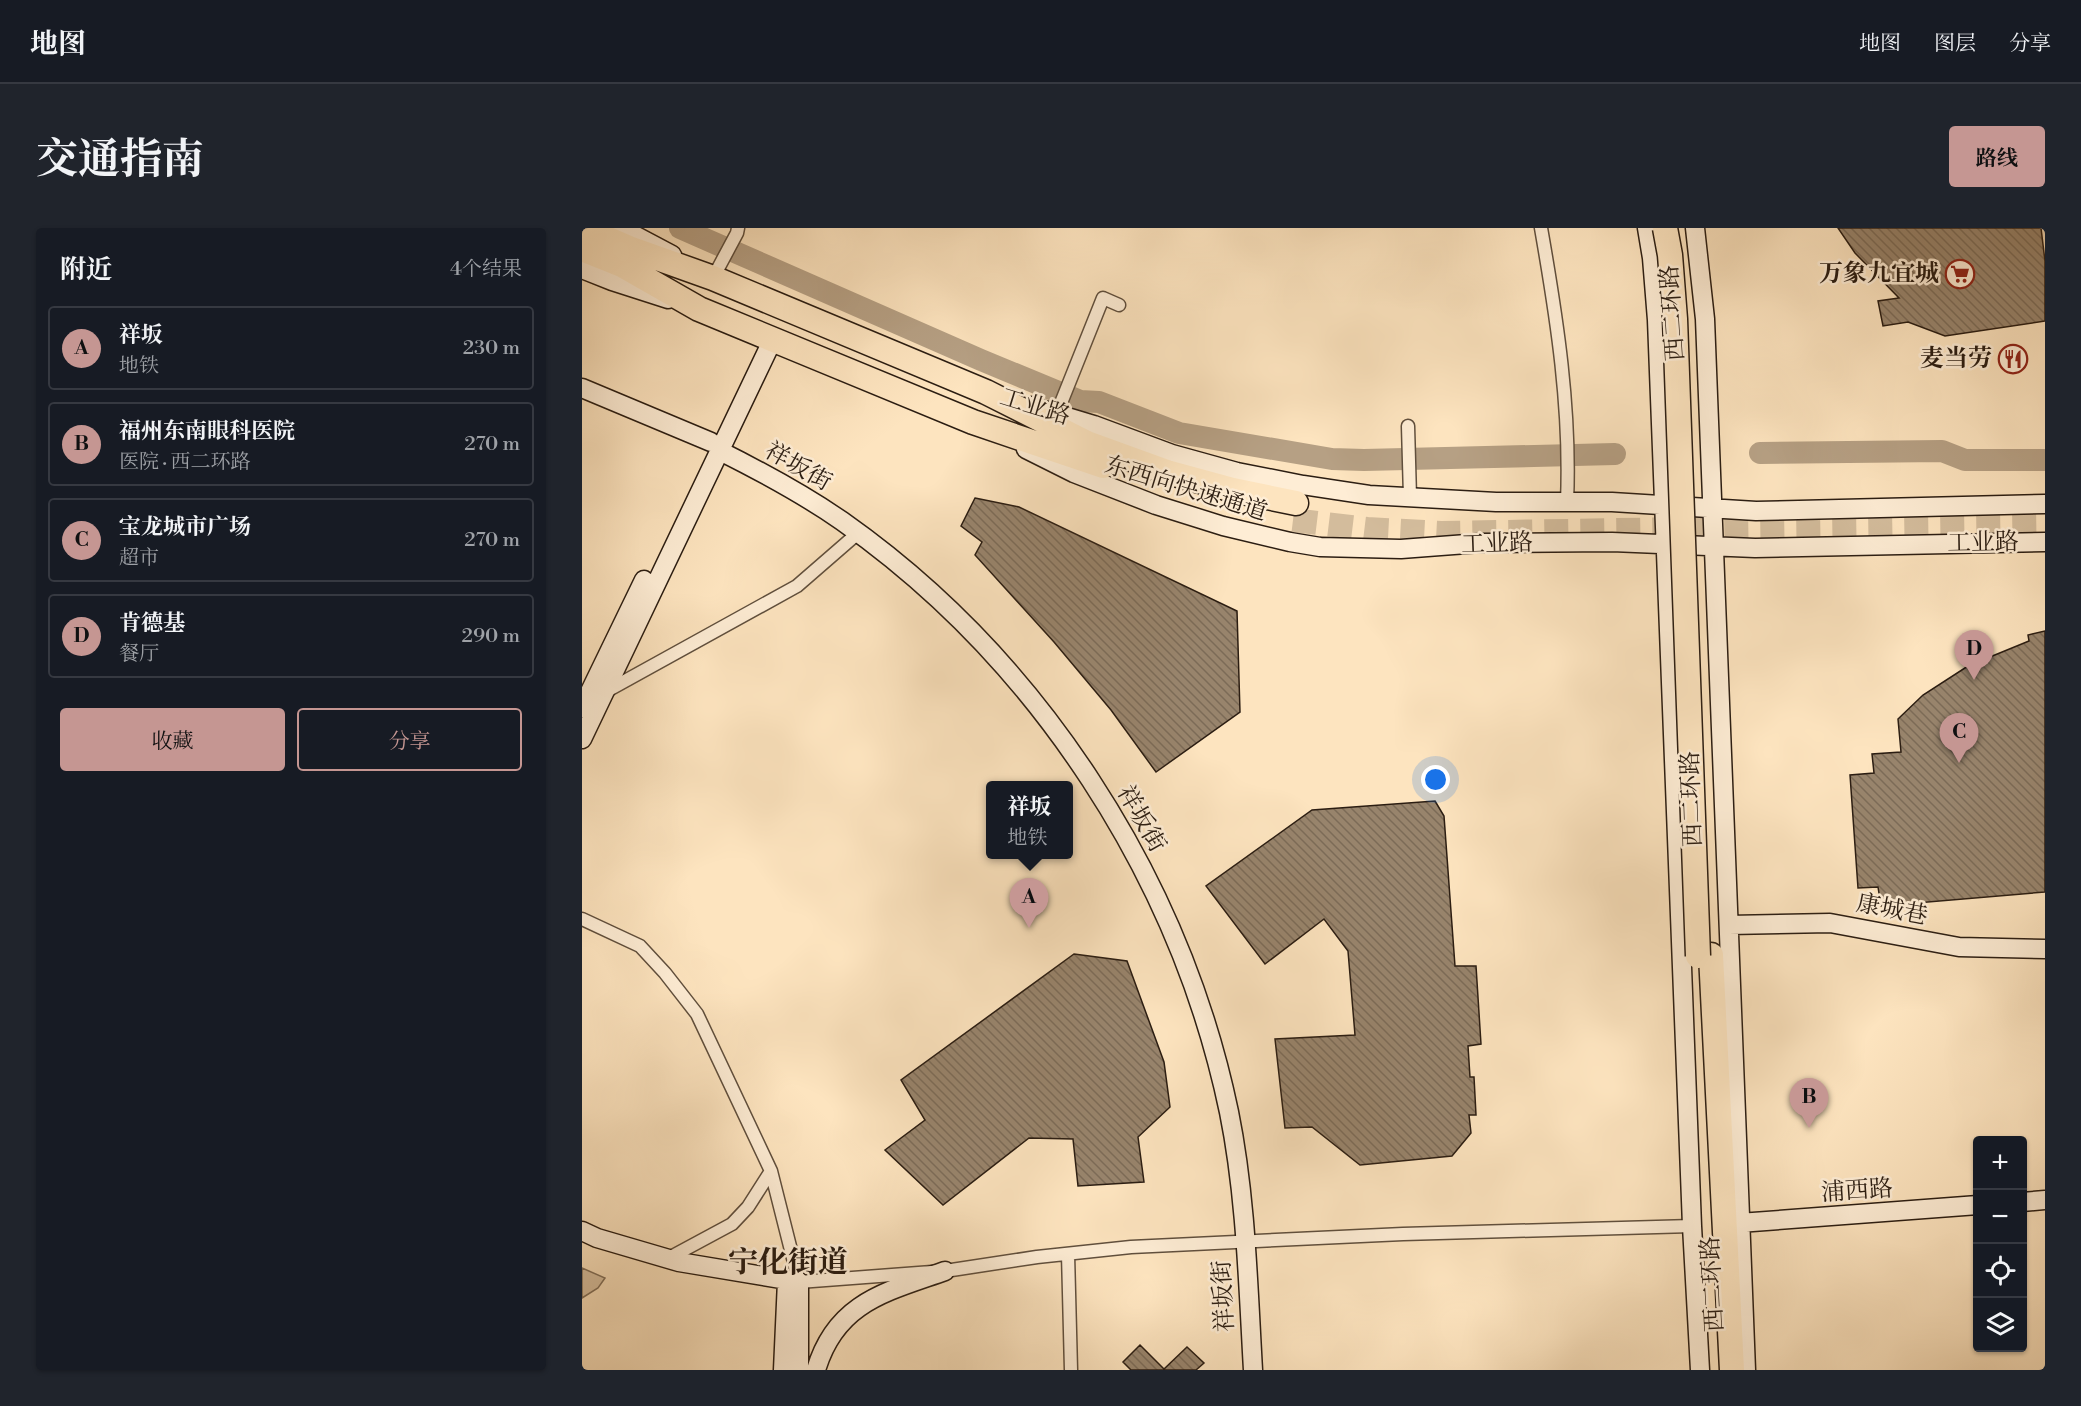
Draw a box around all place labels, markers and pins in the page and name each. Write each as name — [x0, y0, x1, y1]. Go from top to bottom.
supermarket icon: 万象九宜城 — [1944, 258, 1976, 290]
place label: 万象九宜城 — [1819, 259, 1939, 289]
restaurant icon: 麦当劳 — [1997, 343, 2029, 375]
place label: 麦当劳 — [1920, 344, 1992, 374]
pin: D — [1954, 630, 1994, 680]
pin: C — [1940, 714, 1978, 763]
pin: A — [1010, 878, 1048, 928]
pin: B — [1790, 1078, 1828, 1128]

